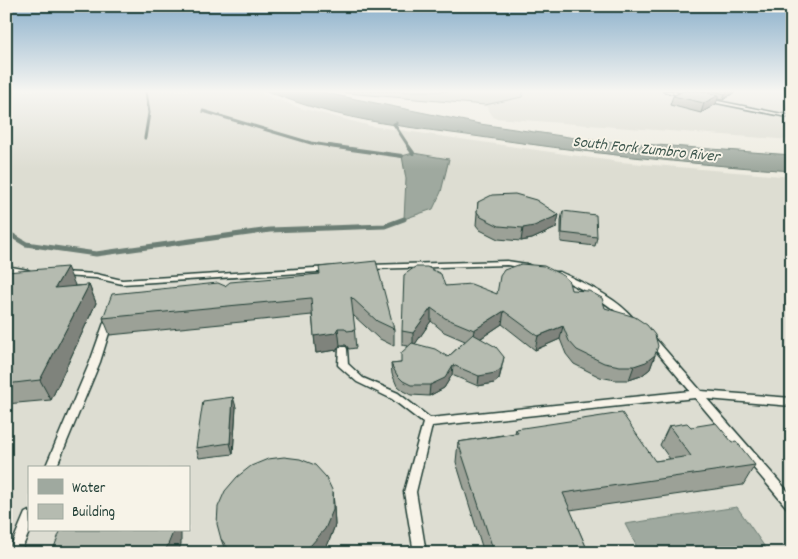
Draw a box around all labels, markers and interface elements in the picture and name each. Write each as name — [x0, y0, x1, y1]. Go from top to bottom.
water label: South Fork Zumbro River — [572, 131, 723, 169]
legend — [28, 466, 190, 532]
text: Water — [72, 478, 106, 500]
text: Building — [72, 502, 115, 524]

